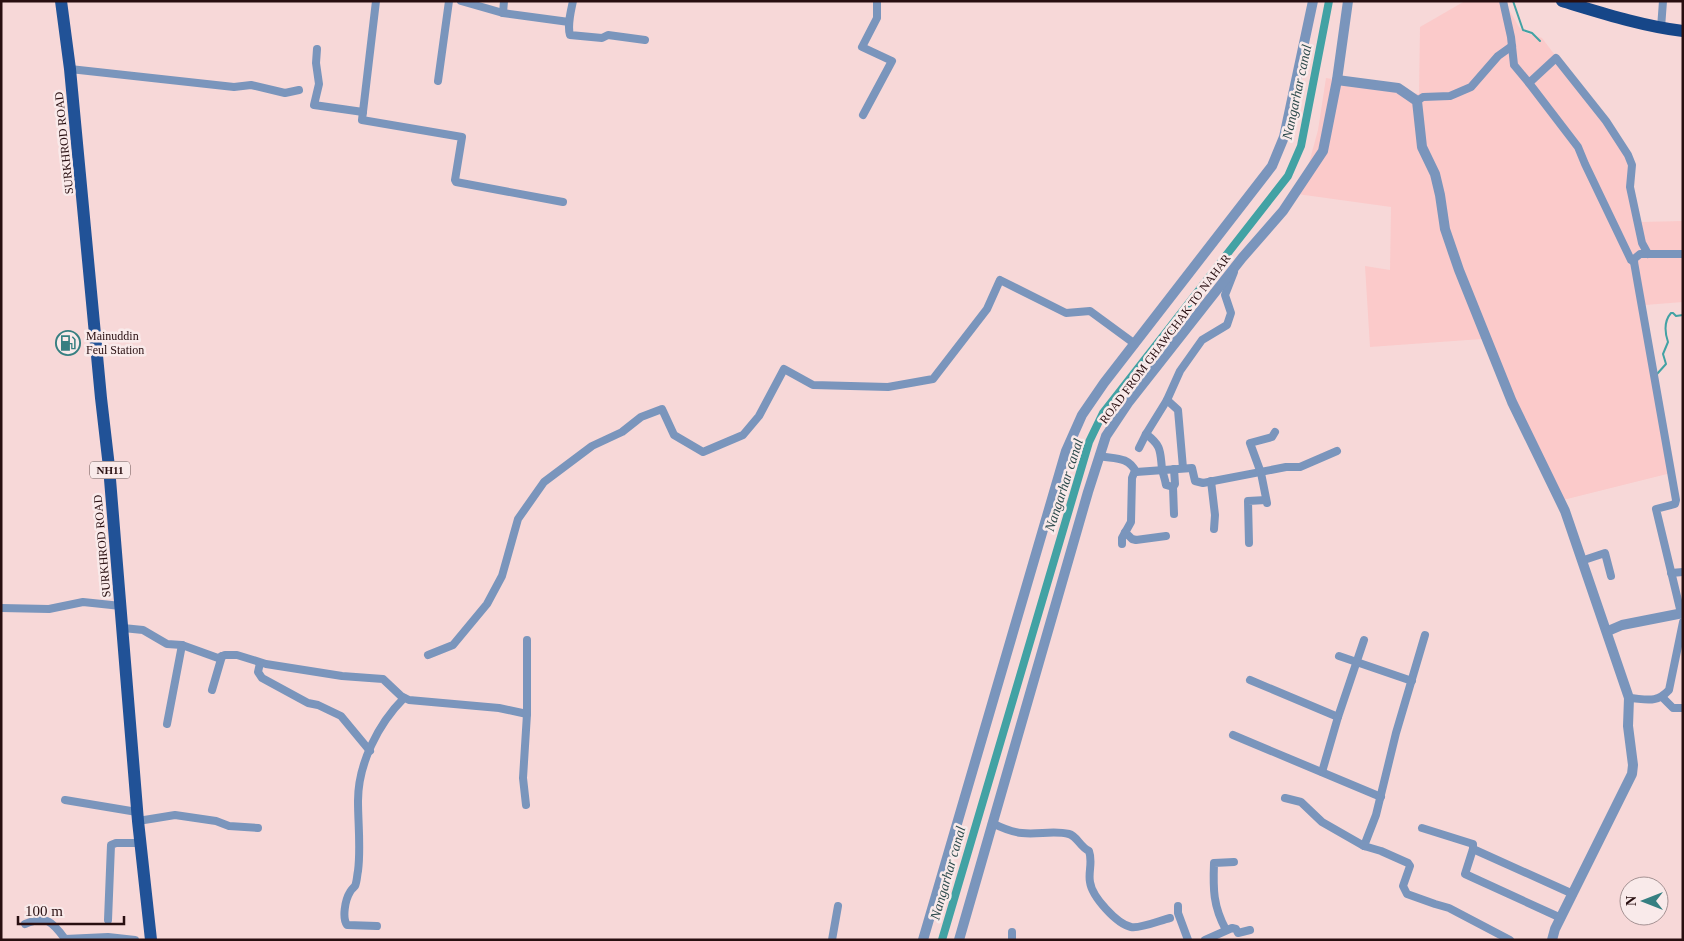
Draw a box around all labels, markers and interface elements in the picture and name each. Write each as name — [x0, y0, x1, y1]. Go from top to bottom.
water label: Nangarhar canal — [1279, 43, 1314, 142]
street label: SURKHROD ROAD — [52, 91, 76, 195]
street label: ROAD FROM GHAWCHAK TO NAHAR — [1097, 251, 1233, 427]
place label: Mainuddin Feul Station — [86, 329, 144, 357]
fuel station icon: Mainuddin Feul Station — [55, 330, 81, 356]
water label: Nangarhar canal — [1042, 437, 1086, 534]
road number: NH11 — [90, 462, 130, 478]
street label: SURKHROD ROAD — [91, 494, 113, 598]
water label: Nangarhar canal — [927, 824, 969, 922]
north arrow — [1619, 876, 1669, 926]
scale bar — [18, 894, 124, 926]
text: N — [1624, 896, 1639, 906]
text: 100 m — [25, 903, 63, 919]

